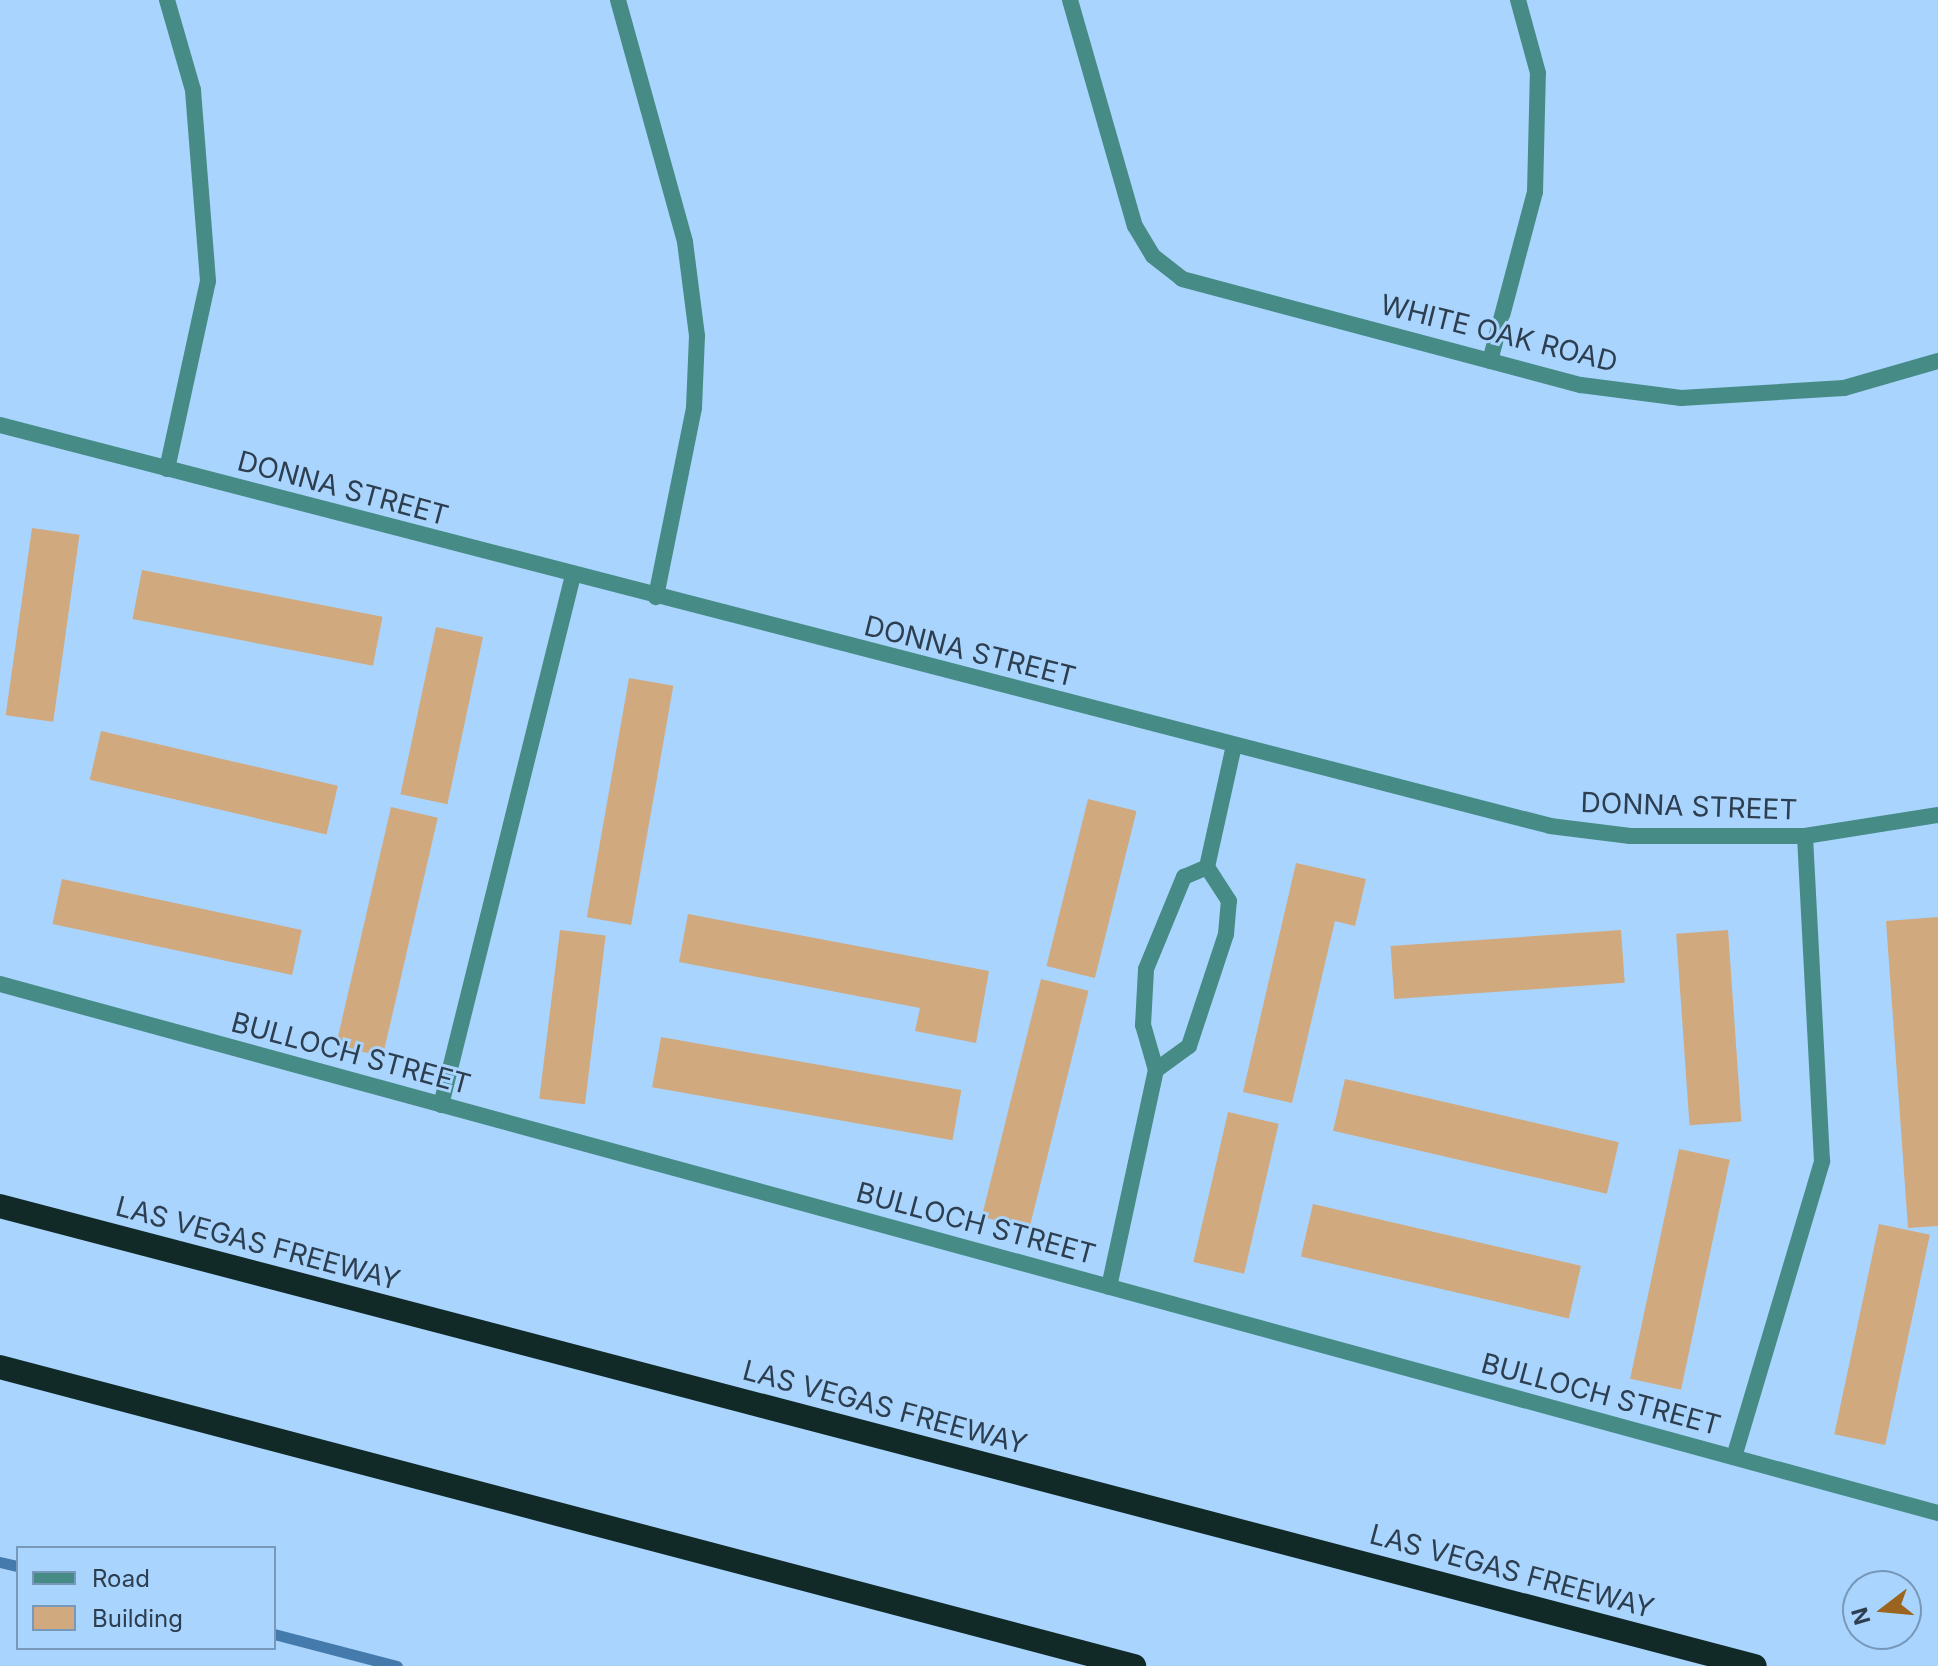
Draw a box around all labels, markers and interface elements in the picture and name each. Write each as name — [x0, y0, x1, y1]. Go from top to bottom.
street label: WHITE OAK ROAD — [1377, 287, 1621, 379]
street label: DONNA STREET — [234, 444, 452, 532]
street label: DONNA STREET — [861, 608, 1079, 694]
street label: DONNA STREET — [1580, 785, 1798, 827]
street label: BULLOCH STREET — [228, 1005, 474, 1101]
street label: BULLOCH STREET — [853, 1175, 1099, 1271]
street label: LAS VEGAS FREEWAY — [112, 1189, 404, 1297]
street label: BULLOCH STREET — [1478, 1346, 1724, 1442]
street label: LAS VEGAS FREEWAY — [739, 1353, 1031, 1461]
street label: LAS VEGAS FREEWAY — [1366, 1517, 1658, 1625]
legend — [16, 1546, 276, 1650]
text: Road — [92, 1564, 150, 1593]
north arrow — [1842, 1570, 1922, 1650]
text: Building — [92, 1604, 183, 1633]
text: N — [1846, 1604, 1876, 1628]

